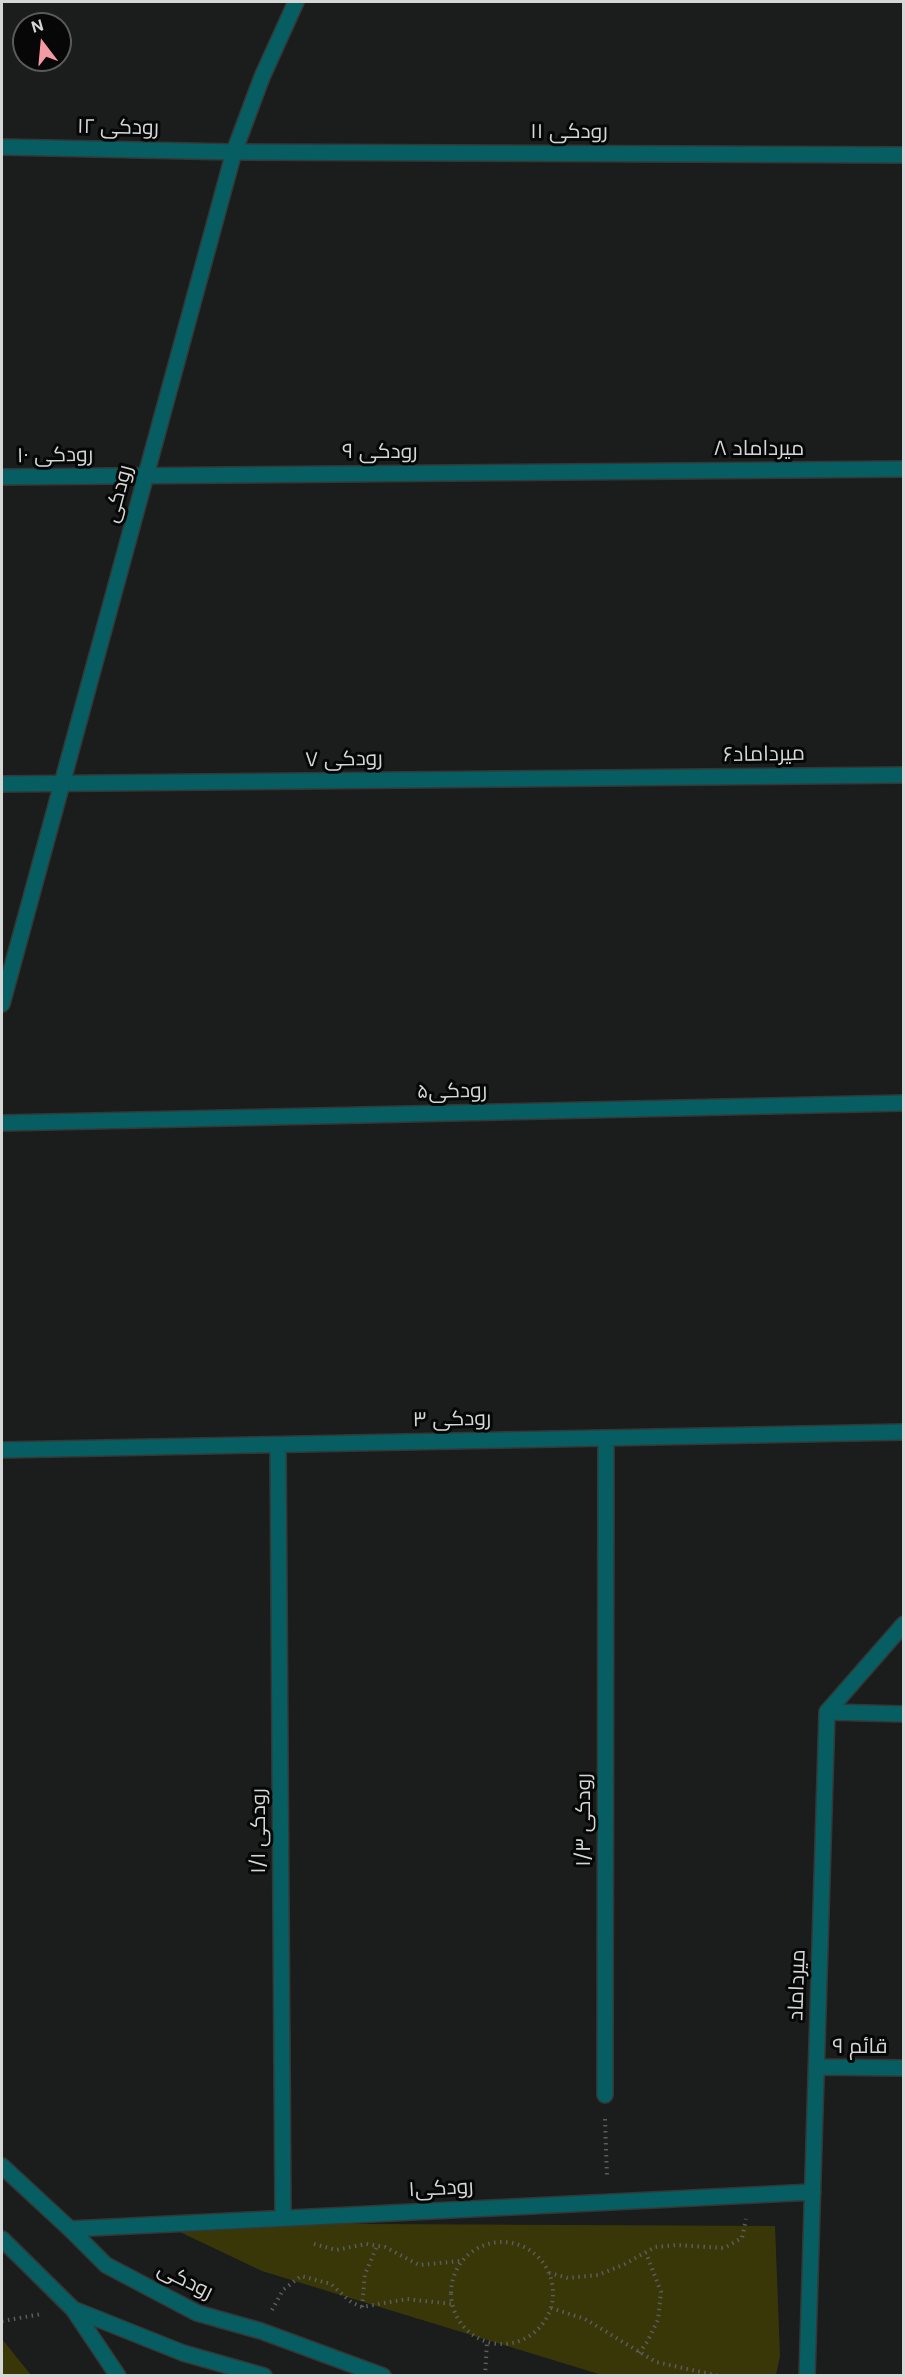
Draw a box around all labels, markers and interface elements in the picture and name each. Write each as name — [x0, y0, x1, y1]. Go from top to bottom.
north arrow — [12, 12, 72, 72]
text: N — [29, 14, 46, 38]
street label: رودکی ۱۲ — [77, 115, 159, 141]
street label: رودکی ۱۱ — [530, 119, 608, 145]
street label: میرداماد ۸ — [714, 436, 804, 462]
street label: رودکی ۹ — [342, 439, 418, 465]
street label: رودکی ۱۰ — [17, 443, 93, 469]
street label: رودکی — [99, 462, 139, 526]
street label: میرداماد۶ — [723, 742, 805, 768]
street label: رودکی ۷ — [305, 747, 383, 773]
street label: رودکی۵ — [417, 1079, 487, 1105]
street label: رودکی ۳ — [412, 1407, 492, 1433]
street label: رودکی ۱/۳ — [571, 1773, 597, 1867]
street label: رودکی ۱/۱ — [246, 1788, 272, 1874]
street label: میرداماد — [784, 1949, 812, 2021]
street label: قائم ۹ — [833, 2034, 887, 2060]
street label: رودکی۱ — [408, 2175, 474, 2203]
street label: رودکی — [153, 2257, 217, 2305]

